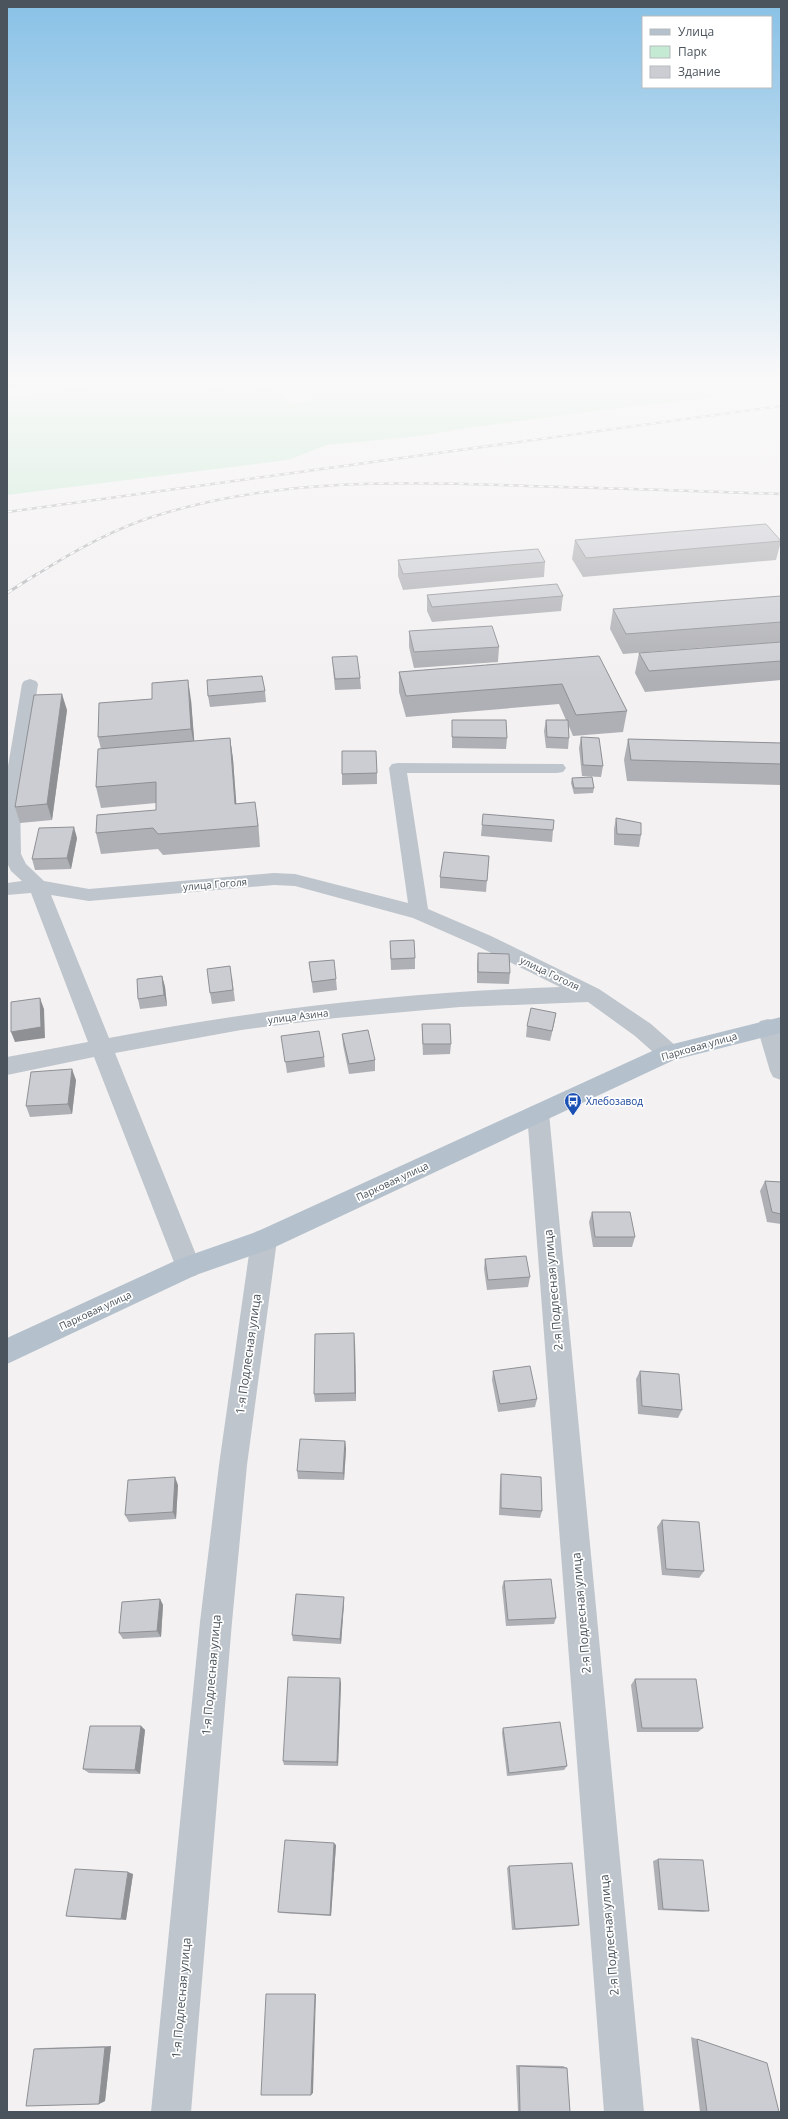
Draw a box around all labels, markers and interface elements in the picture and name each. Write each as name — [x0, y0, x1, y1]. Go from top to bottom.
legend — [642, 16, 772, 88]
text: Улица — [678, 23, 714, 40]
text: Парк — [678, 43, 708, 60]
text: Здание — [678, 63, 721, 80]
street label: улица Гоголя — [182, 874, 248, 894]
street label: улица Гоголя — [518, 953, 582, 993]
street label: улица Азина — [267, 1005, 329, 1027]
street label: Парковая улица — [659, 1028, 739, 1064]
bus stop icon: Хлебозавод — [563, 1091, 583, 1116]
place label: Хлебозавод — [586, 1094, 643, 1108]
street label: Парковая улица — [353, 1158, 431, 1204]
street label: 2-я Подлесная улица — [539, 1229, 567, 1351]
street label: Парковая улица — [56, 1287, 134, 1333]
street label: 1-я Подлесная улица — [231, 1293, 265, 1415]
street label: 2-я Подлесная улица — [567, 1552, 595, 1674]
street label: 1-я Подлесная улица — [197, 1614, 225, 1736]
street label: 2-я Подлесная улица — [595, 1874, 623, 1996]
street label: 1-я Подлесная улица — [167, 1937, 195, 2059]

